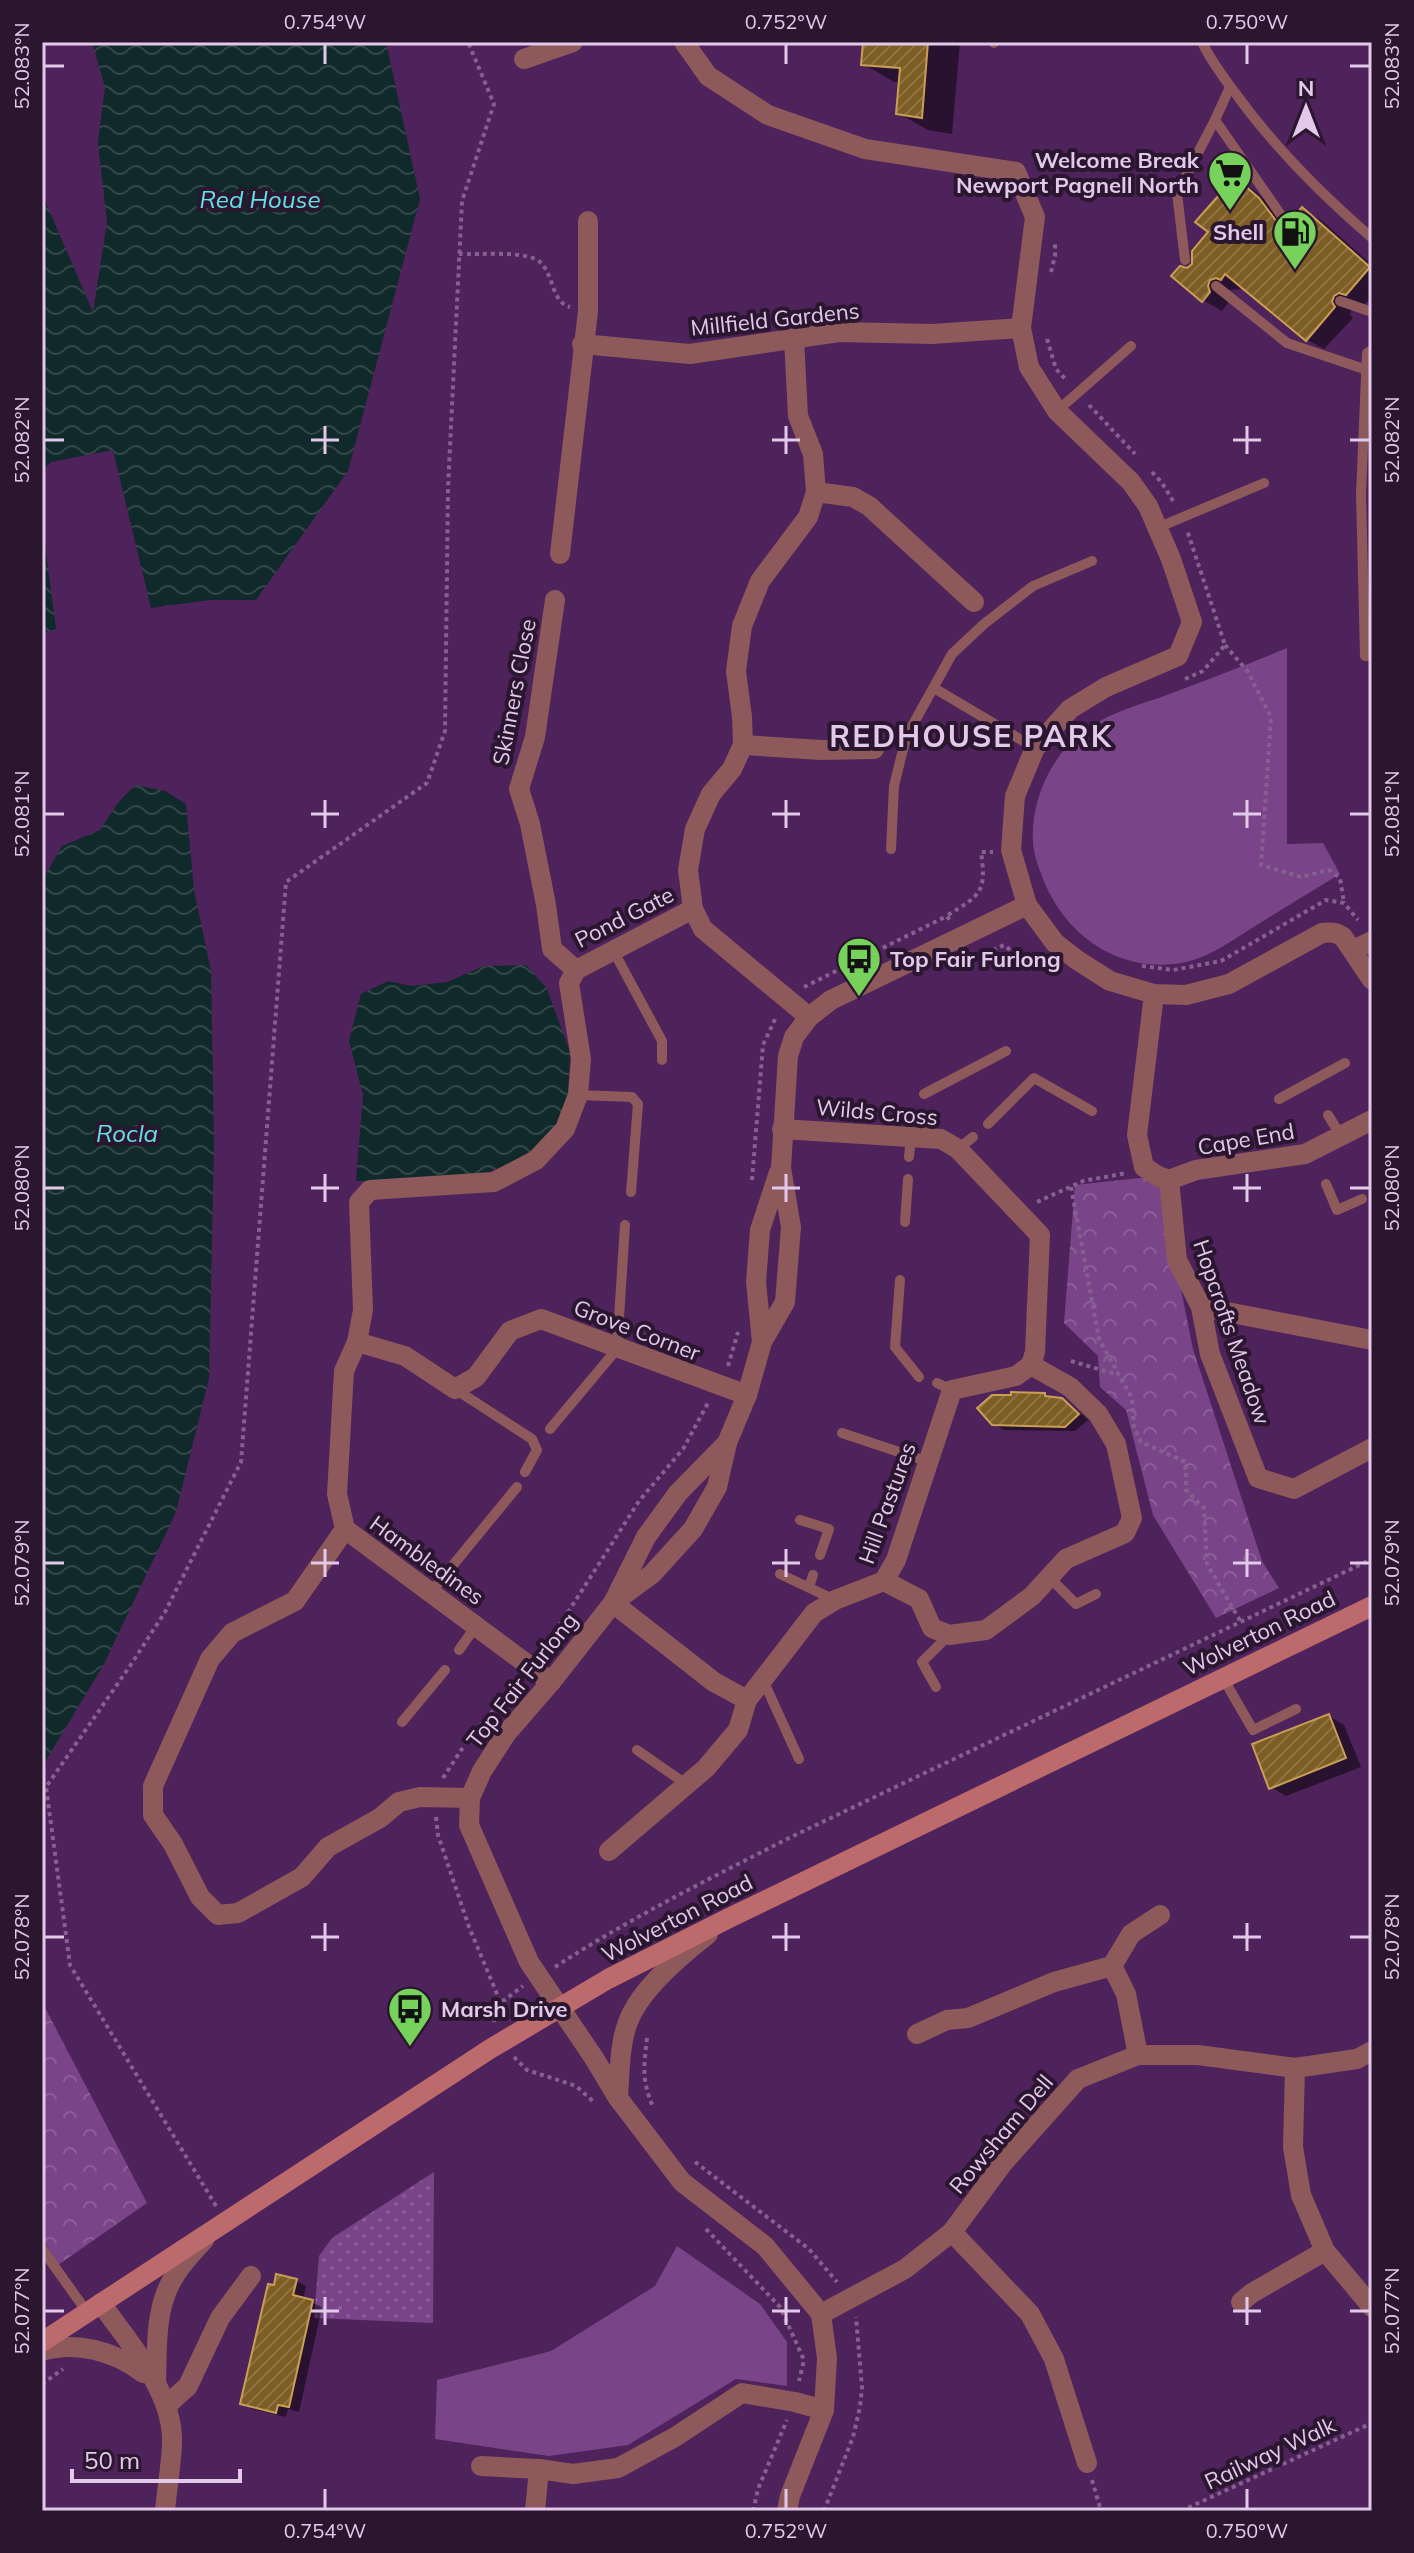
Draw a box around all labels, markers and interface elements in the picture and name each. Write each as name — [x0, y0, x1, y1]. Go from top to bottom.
text: 0.754°W — [284, 9, 366, 34]
text: 0.752°W — [745, 9, 827, 34]
text: 0.750°W — [1206, 9, 1288, 34]
text: 52.083°N — [9, 23, 34, 109]
text: 52.083°N — [1379, 23, 1404, 109]
north arrow — [1266, 68, 1346, 148]
text: N — [1298, 74, 1314, 102]
place label: Welcome Break Newport Pagnell North — [956, 146, 1200, 199]
supermarket icon: Welcome Break Newport Pagnell North — [1206, 149, 1254, 212]
water label: Red House — [200, 184, 320, 214]
fuel station icon: Shell — [1271, 208, 1319, 271]
place label: Shell — [1213, 218, 1264, 246]
street label: Millfield Gardens — [689, 296, 861, 342]
text: 52.082°N — [9, 397, 34, 483]
text: 52.082°N — [1379, 397, 1404, 483]
street label: Skinners Close — [486, 617, 542, 767]
district label: REDHOUSE PARK — [829, 717, 1113, 755]
text: 52.081°N — [9, 771, 34, 857]
text: 52.081°N — [1379, 771, 1404, 857]
street label: Pond Gate — [570, 880, 678, 954]
bus stop icon: Top Fair Furlong — [835, 935, 883, 998]
place label: Top Fair Furlong — [890, 945, 1061, 973]
street label: Wilds Cross — [815, 1093, 939, 1131]
street label: Cape End — [1195, 1117, 1297, 1161]
water label: Rocla — [96, 1118, 158, 1148]
text: 52.080°N — [9, 1145, 34, 1231]
text: 52.080°N — [1379, 1145, 1404, 1231]
street label: Hopcrofts Meadow — [1187, 1236, 1277, 1428]
street label: Grove Corner — [570, 1293, 704, 1367]
street label: Hill Pastures — [852, 1438, 922, 1568]
street label: Hambledines — [365, 1509, 489, 1611]
text: 52.079°N — [9, 1520, 34, 1606]
text: 52.079°N — [1379, 1520, 1404, 1606]
street label: Wolverton Road — [1178, 1584, 1340, 1682]
street label: Top Fair Furlong — [460, 1607, 584, 1753]
street label: Wolverton Road — [597, 1868, 757, 1968]
text: 52.078°N — [9, 1894, 34, 1980]
text: 52.078°N — [1379, 1894, 1404, 1980]
bus stop icon: Marsh Drive — [386, 1985, 434, 2048]
place label: Marsh Drive — [441, 1995, 568, 2023]
street label: Rowsham Dell — [943, 2069, 1059, 2199]
text: 52.077°N — [9, 2268, 34, 2354]
text: 52.077°N — [1379, 2268, 1404, 2354]
street label: Railway Walk — [1200, 2410, 1341, 2496]
scale bar — [72, 2433, 240, 2483]
text: 50 m — [84, 2445, 140, 2475]
text: 0.754°W — [284, 2518, 366, 2543]
text: 0.752°W — [745, 2518, 827, 2543]
text: 0.750°W — [1206, 2518, 1288, 2543]

